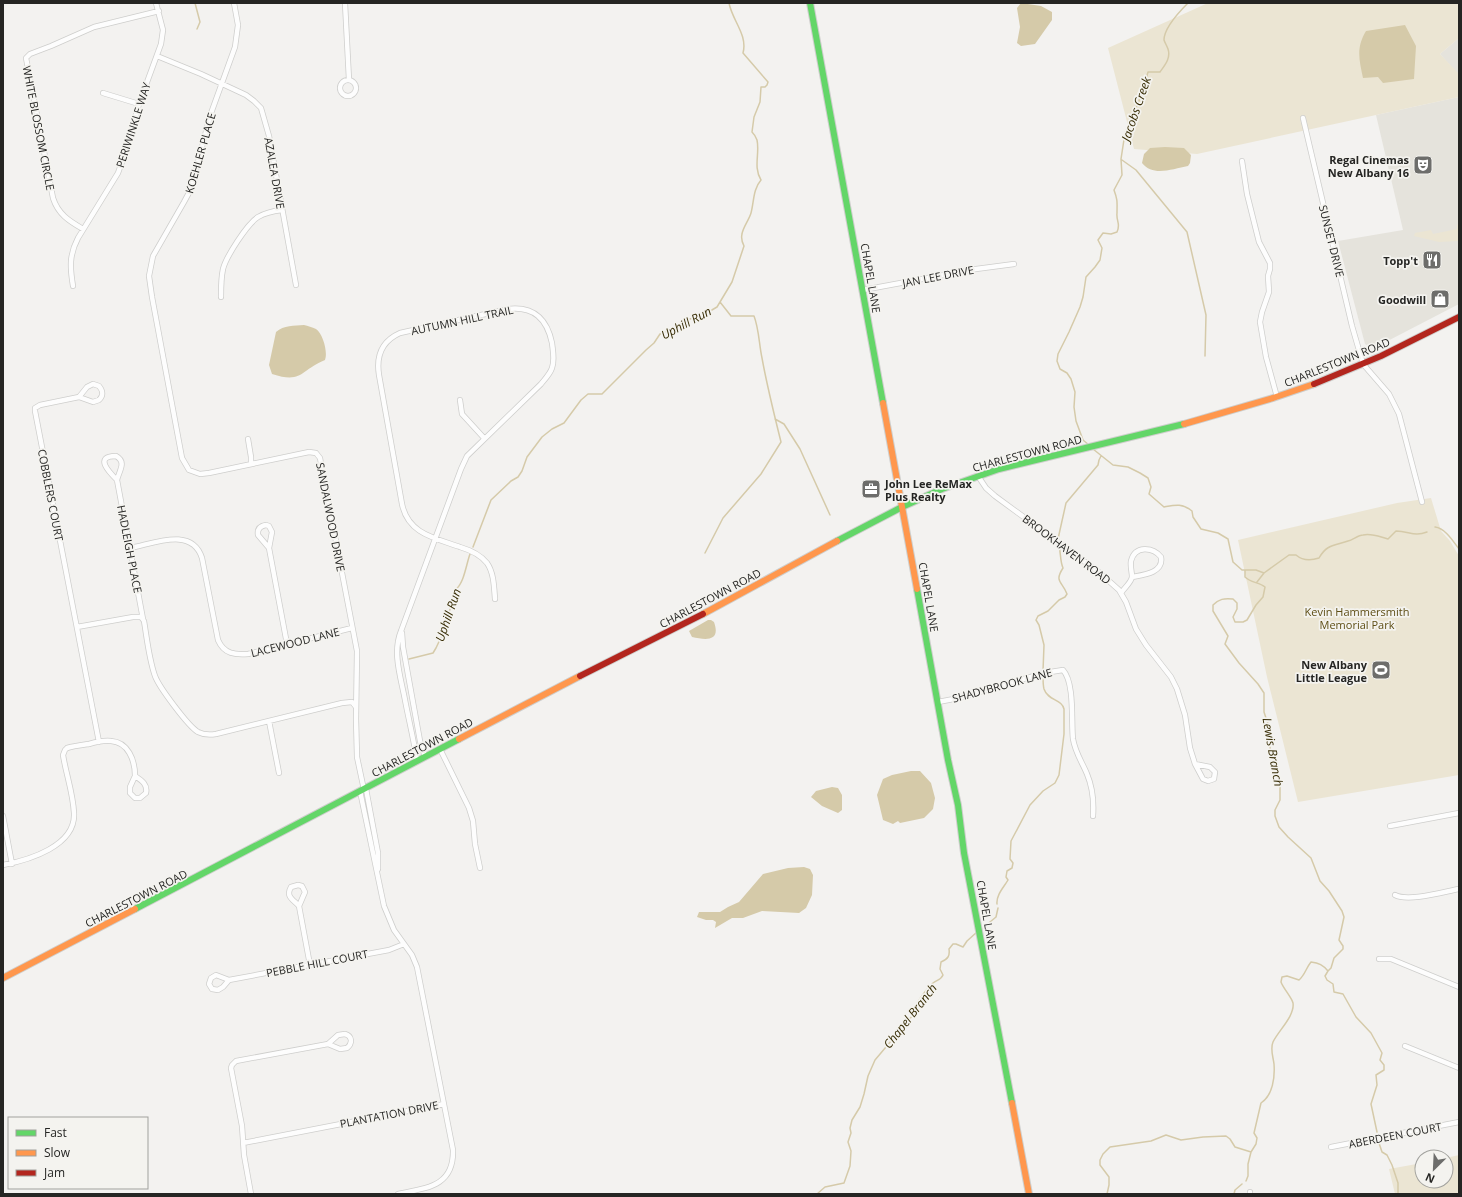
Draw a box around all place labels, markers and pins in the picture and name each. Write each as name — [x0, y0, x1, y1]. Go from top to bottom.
place label: Regal Cinemas New Albany 16 — [1328, 152, 1410, 180]
theatre icon: Regal Cinemas New Albany 16 — [1412, 154, 1434, 176]
restaurant icon: Topp't — [1421, 249, 1443, 271]
place label: Topp't — [1383, 253, 1418, 268]
shop icon: Goodwill — [1429, 288, 1451, 310]
place label: Goodwill — [1378, 292, 1426, 307]
place label: John Lee ReMax Plus Realty — [884, 476, 973, 504]
office icon: John Lee ReMax Plus Realty — [860, 478, 882, 500]
place label: New Albany Little League — [1296, 657, 1368, 685]
sports icon: New Albany Little League — [1370, 659, 1392, 681]

